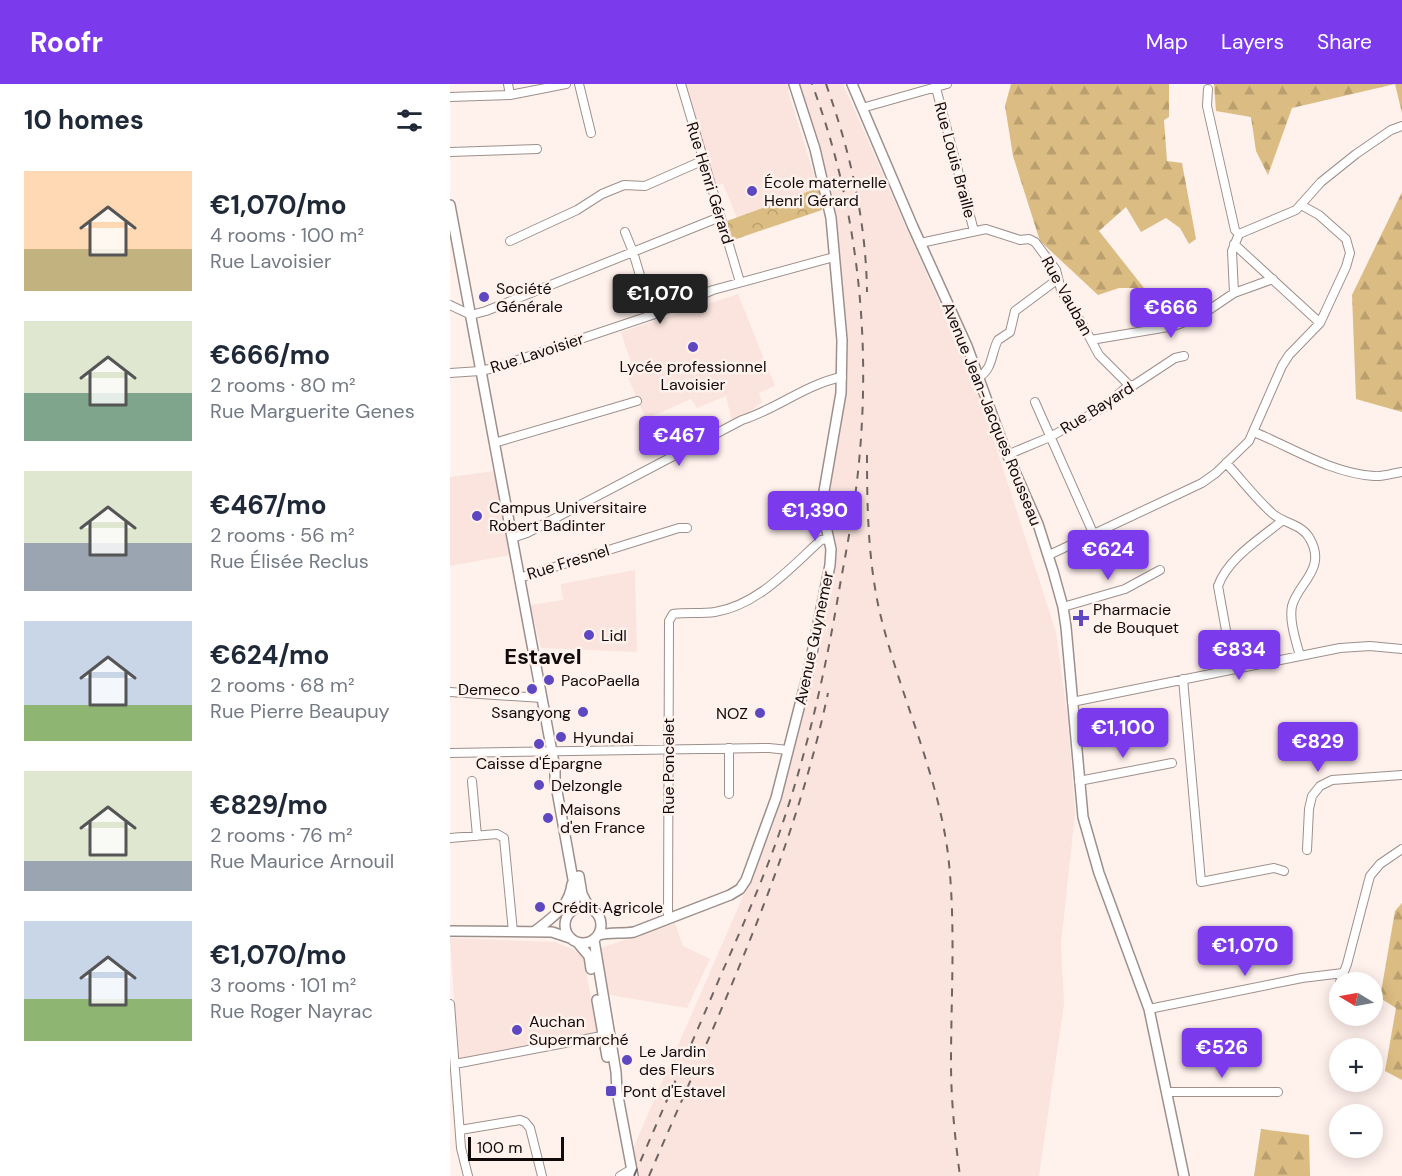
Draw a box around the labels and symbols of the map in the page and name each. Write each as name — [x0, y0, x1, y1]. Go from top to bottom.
street label: Rue Louis Braille — [929, 100, 981, 220]
street label: Rue Henri Gérard — [681, 119, 739, 247]
place label: École maternelle Henri Gérard — [764, 172, 887, 211]
marker: École maternelle Henri Gérard — [745, 184, 759, 198]
street label: Rue Vauban — [1037, 253, 1097, 339]
pin: €1,070 — [611, 274, 709, 325]
place label: Société Générale — [496, 278, 563, 317]
pin: €666 — [1135, 288, 1207, 339]
marker: Société Générale — [477, 290, 491, 304]
street label: Avenue Jean-Jacques Rousseau — [937, 299, 1047, 529]
street label: Rue Lavoisier — [488, 328, 586, 378]
marker: Lycée professionnel Lavoisier — [686, 340, 700, 354]
place label: Lycée professionnel Lavoisier — [620, 356, 766, 395]
street label: Rue Bayard — [1056, 377, 1138, 439]
pin: €467 — [643, 416, 715, 467]
pin: €1,390 — [766, 491, 864, 542]
place label: Campus Universitaire Robert Badinter — [489, 497, 647, 536]
marker: Campus Universitaire Robert Badinter — [470, 509, 484, 523]
pin: €624 — [1072, 530, 1144, 581]
street label: Rue Fresnel — [524, 540, 612, 584]
street label: Avenue Guynemer — [790, 569, 838, 707]
place label: Pharmacie de Bouquet — [1093, 599, 1179, 638]
marker: Pharmacie de Bouquet — [1074, 611, 1088, 625]
place label: Lidl — [601, 625, 627, 646]
marker: Lidl — [582, 628, 596, 642]
pin: €834 — [1203, 630, 1275, 681]
district label: Estavel — [504, 642, 582, 671]
place label: PacoPaella — [561, 670, 640, 691]
marker: PacoPaella — [542, 673, 556, 687]
place label: Demeco — [458, 679, 520, 700]
marker: Demeco — [525, 682, 539, 696]
place label: Ssangyong — [491, 702, 571, 723]
place label: NOZ — [716, 703, 748, 724]
marker: Ssangyong — [576, 705, 590, 719]
marker: NOZ — [753, 706, 767, 720]
pin: €1,100 — [1074, 708, 1172, 759]
street label: Rue Poncelet — [658, 718, 679, 814]
pin: €829 — [1282, 722, 1354, 773]
place label: Hyundai — [573, 727, 634, 748]
marker: Hyundai — [554, 730, 568, 744]
marker: Caisse d'Épargne — [532, 737, 546, 751]
place label: Caisse d'Épargne — [476, 753, 602, 774]
place label: Delzongle — [551, 775, 622, 796]
marker: Delzongle — [532, 778, 546, 792]
place label: Maisons d'en France — [560, 799, 645, 838]
marker: Maisons d'en France — [541, 811, 555, 825]
place label: Crédit Agricole — [552, 897, 663, 918]
marker: Crédit Agricole — [533, 900, 547, 914]
pin: €1,070 — [1196, 926, 1294, 977]
north arrow — [1329, 972, 1383, 1026]
place label: Auchan Supermarché — [529, 1011, 629, 1050]
marker: Auchan Supermarché — [510, 1023, 524, 1037]
pin: €526 — [1186, 1028, 1258, 1079]
place label: Le Jardin des Fleurs — [639, 1041, 715, 1080]
marker: Le Jardin des Fleurs — [620, 1053, 634, 1067]
place label: Pont d'Estavel — [623, 1081, 726, 1102]
marker: Pont d'Estavel — [604, 1084, 618, 1098]
scale bar — [468, 1134, 564, 1162]

